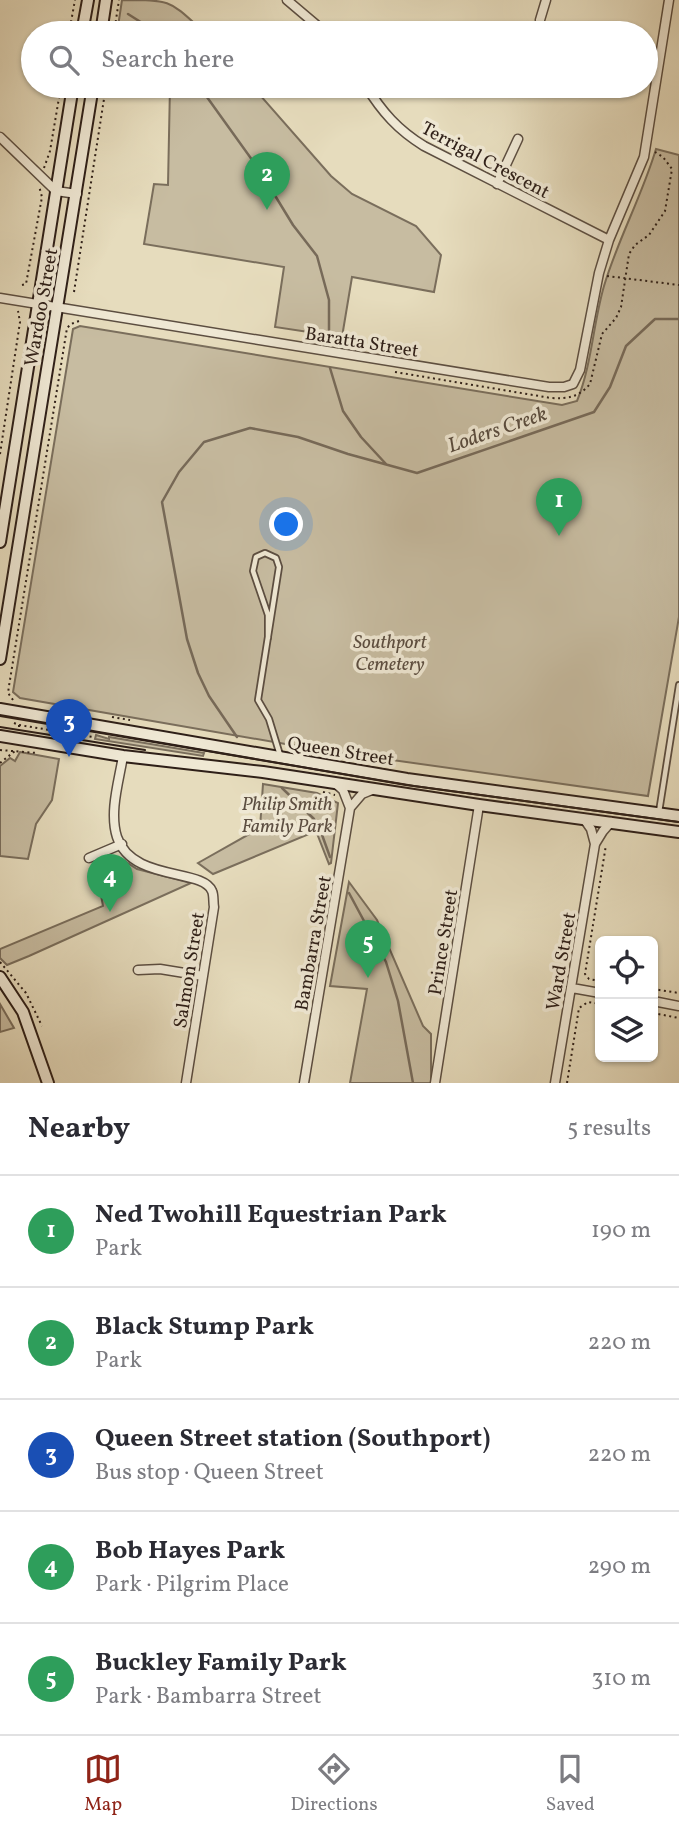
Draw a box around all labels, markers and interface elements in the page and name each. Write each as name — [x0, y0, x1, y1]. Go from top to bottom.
search box — [21, 21, 658, 98]
icon: search — [45, 41, 83, 79]
text: Search here — [101, 42, 234, 78]
street label: Terrigal Crescent — [416, 116, 554, 206]
pin: 2 — [244, 152, 290, 210]
street label: Wardoo Street — [19, 246, 65, 369]
street label: Baratta Street — [303, 321, 421, 365]
water label: Loders Creek — [444, 400, 551, 461]
pin: 1 — [536, 478, 582, 536]
your location — [269, 507, 303, 541]
park label: Southport Cemetery — [353, 630, 428, 678]
pin: 3 — [46, 699, 92, 757]
street label: Queen Street — [286, 731, 396, 773]
park label: Philip Smith Family Park — [241, 792, 333, 840]
pin: 4 — [87, 854, 133, 912]
street label: Bambarra Street — [289, 873, 339, 1013]
street label: Prince Street — [423, 887, 465, 997]
street label: Salmon Street — [168, 910, 212, 1030]
street label: Ward Street — [541, 910, 583, 1013]
pin: 5 — [345, 920, 391, 978]
map controls — [595, 936, 658, 1062]
button: locate — [595, 936, 658, 999]
button: layers — [595, 999, 658, 1062]
text: Nearby — [28, 1108, 130, 1150]
text: 5 results — [567, 1113, 651, 1145]
text: Ned Twohill Equestrian Park — [95, 1197, 447, 1233]
text: 1 — [46, 1215, 56, 1247]
text: 190 m — [591, 1215, 651, 1247]
text: Park — [95, 1233, 142, 1265]
text: Black Stump Park — [95, 1309, 314, 1345]
text: 2 — [45, 1327, 57, 1359]
text: 220 m — [588, 1327, 651, 1359]
text: Park — [95, 1345, 142, 1377]
text: Queen Street station (Southport) — [95, 1421, 490, 1457]
text: 3 — [45, 1439, 57, 1471]
text: 220 m — [588, 1439, 651, 1471]
text: Bus stop · Queen Street — [95, 1457, 324, 1489]
text: Bob Hayes Park — [95, 1533, 285, 1569]
text: 4 — [44, 1551, 58, 1583]
text: 290 m — [588, 1551, 651, 1583]
text: Park · Pilgrim Place — [95, 1569, 289, 1601]
text: Buckley Family Park — [95, 1645, 347, 1681]
text: 5 — [45, 1663, 57, 1695]
text: 310 m — [591, 1663, 651, 1695]
text: Park · Bambarra Street — [95, 1681, 321, 1713]
tab: Map — [84, 1750, 122, 1818]
tab: Directions — [291, 1750, 378, 1818]
tab: Saved — [546, 1750, 595, 1818]

